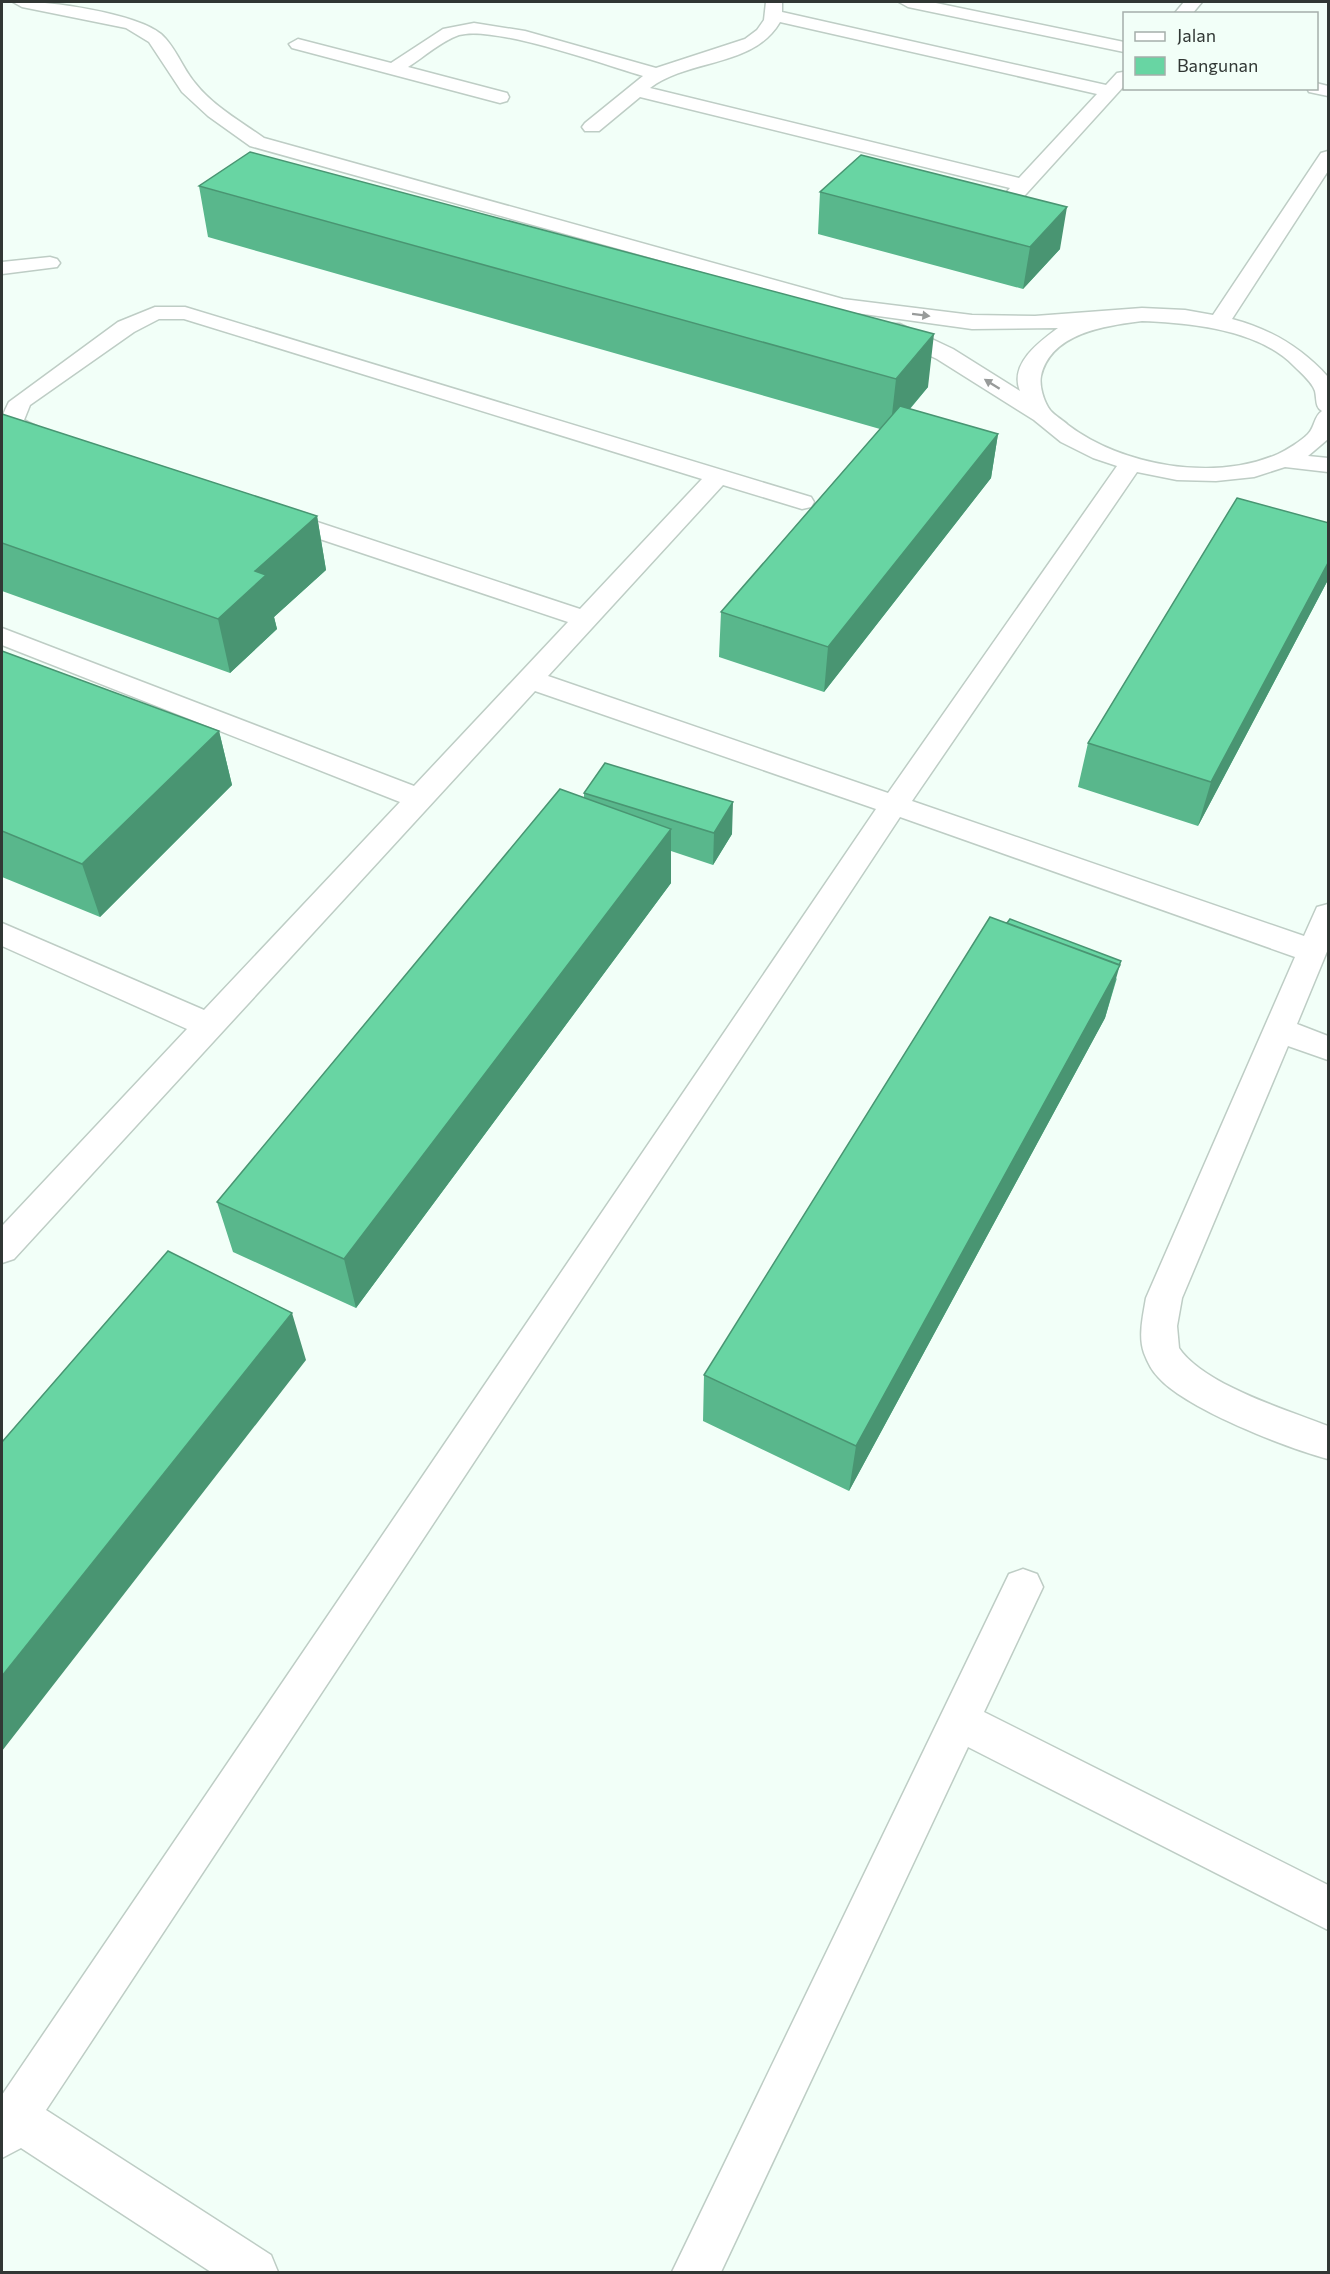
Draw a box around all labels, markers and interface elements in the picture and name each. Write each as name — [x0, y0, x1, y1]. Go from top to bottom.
legend — [1123, 12, 1318, 90]
text: Jalan — [1177, 24, 1216, 46]
text: Bangunan — [1177, 54, 1258, 76]
one-way arrow — [911, 310, 930, 320]
one-way arrow — [984, 379, 1000, 390]

